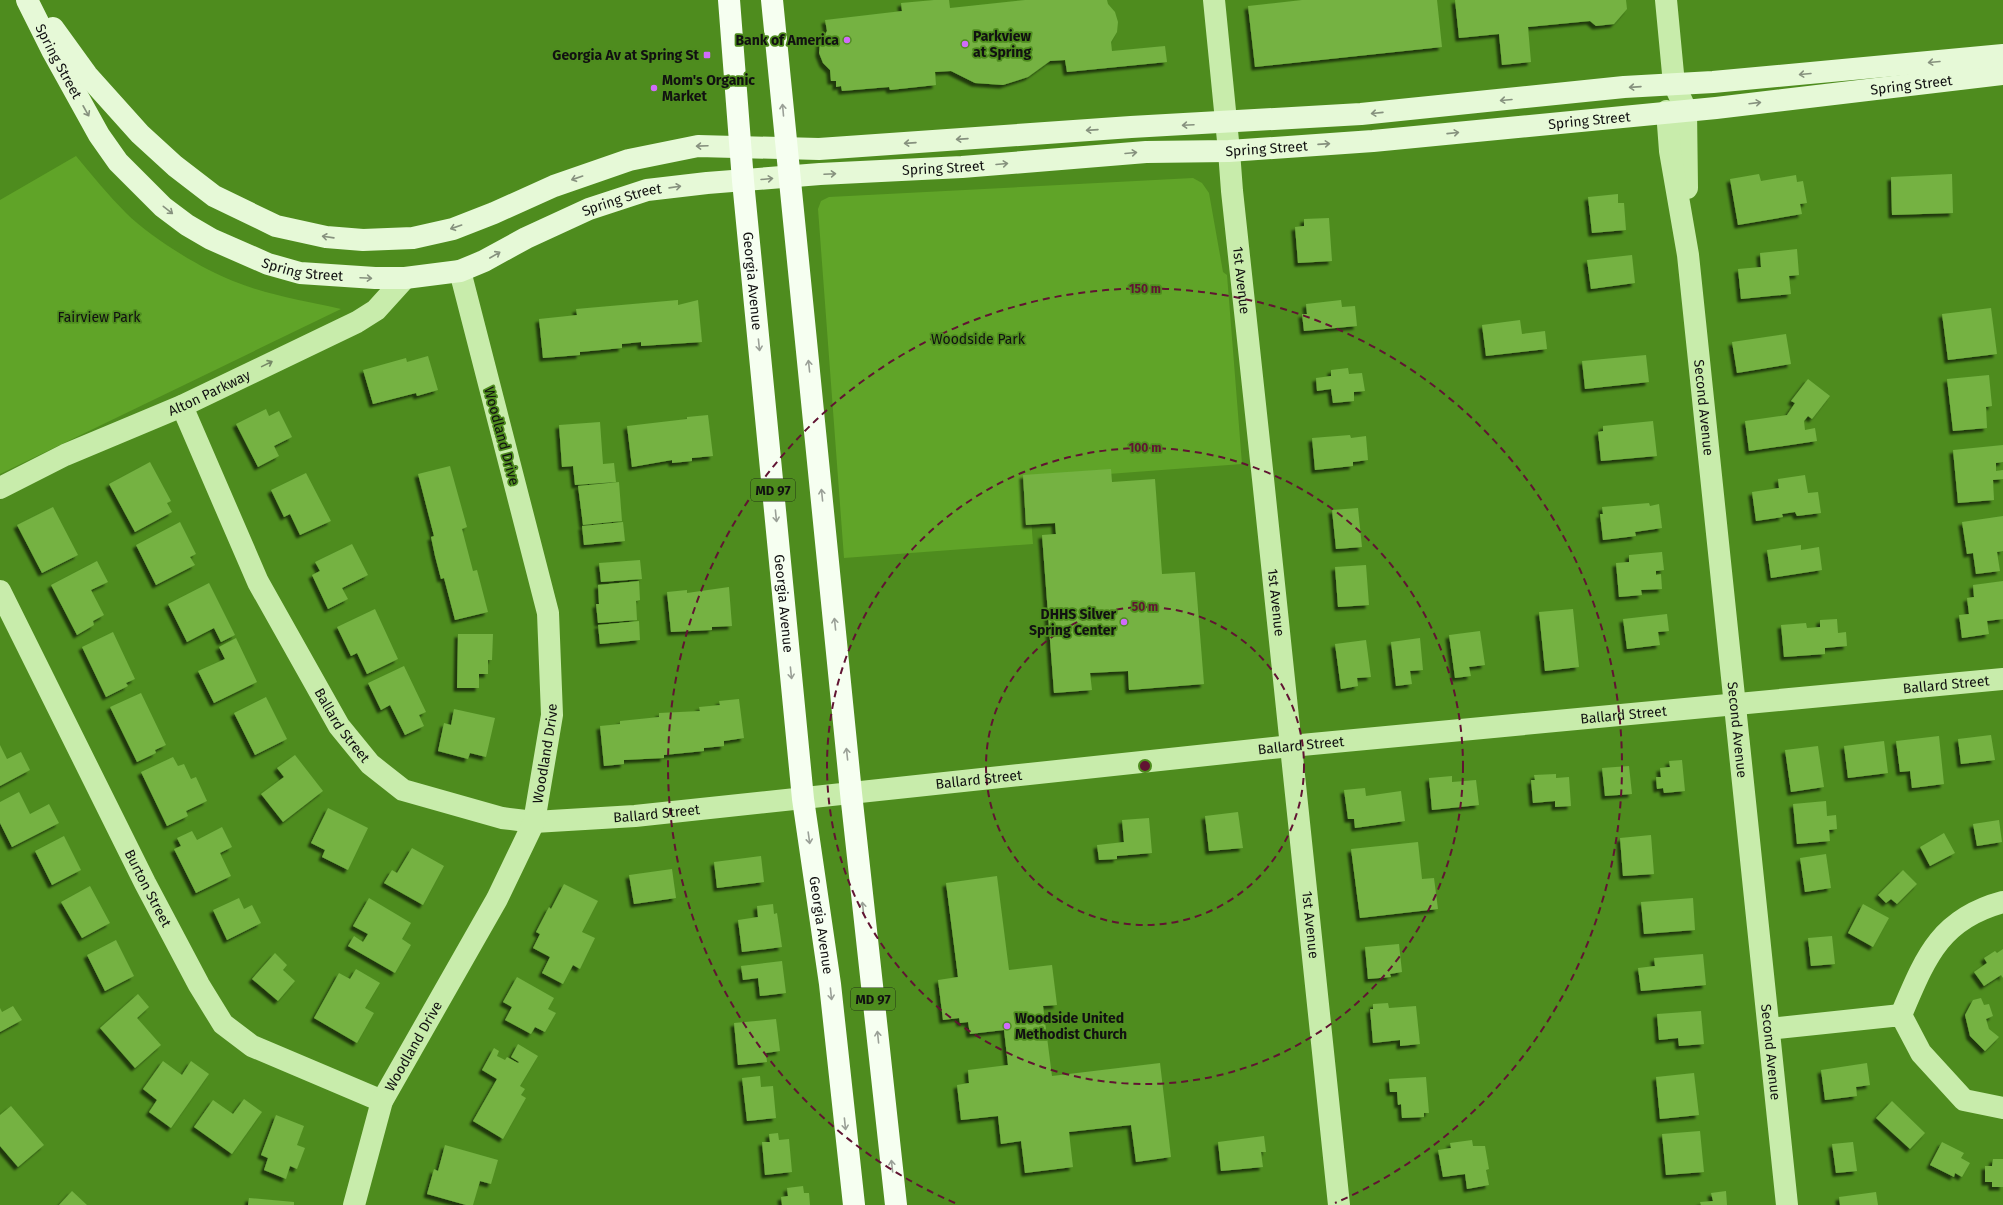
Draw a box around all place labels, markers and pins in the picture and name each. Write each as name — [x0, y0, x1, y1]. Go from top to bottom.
place label: Parkview at Spring — [973, 28, 1032, 61]
place label: Bank of America — [735, 32, 839, 49]
marker: Bank of America — [842, 35, 852, 45]
marker: Parkview at Spring — [960, 39, 970, 49]
place label: Georgia Av at Spring St — [552, 47, 700, 64]
marker: Georgia Av at Spring St — [702, 50, 712, 60]
place label: Mom's Organic Market — [662, 72, 755, 105]
marker: Mom's Organic Market — [649, 83, 659, 93]
place label: DHHS Silver Spring Center — [1029, 606, 1116, 639]
marker: DHHS Silver Spring Center — [1119, 617, 1129, 627]
centre of rings — [1138, 759, 1152, 773]
place label: Woodside United Methodist Church — [1015, 1010, 1127, 1043]
marker: Woodside United Methodist Church — [1002, 1021, 1012, 1031]

